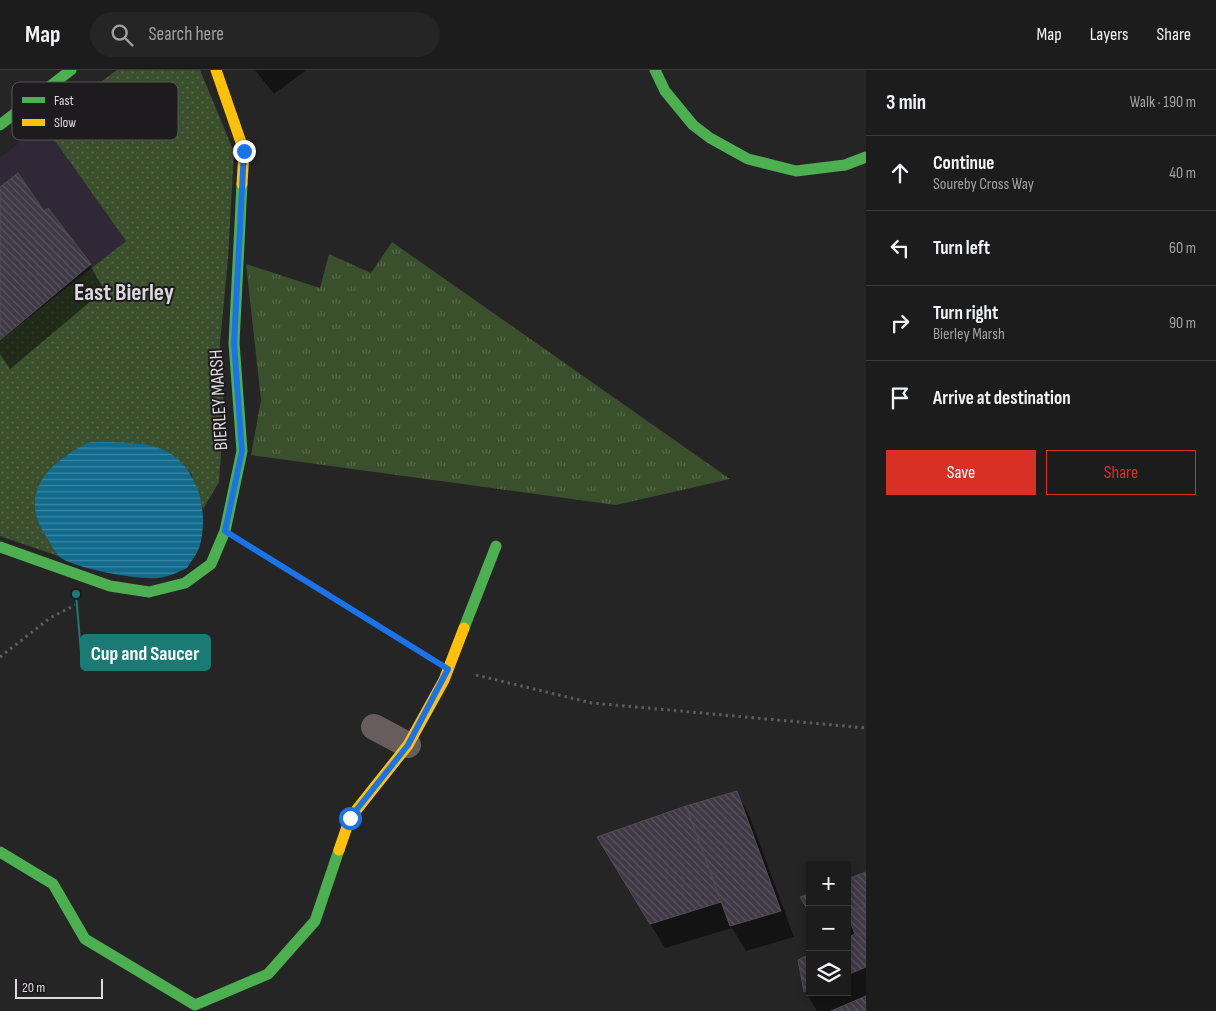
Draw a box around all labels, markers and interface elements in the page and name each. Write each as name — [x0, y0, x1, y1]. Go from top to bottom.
search box — [90, 12, 440, 57]
text: Map — [25, 20, 60, 49]
icon: search — [108, 21, 136, 49]
text: Search here — [148, 23, 224, 46]
text: Map — [1037, 24, 1062, 45]
text: Layers — [1090, 24, 1129, 45]
text: Share — [1157, 24, 1191, 45]
legend — [12, 82, 178, 140]
text: 3 min — [886, 90, 926, 115]
text: Fast — [54, 92, 74, 109]
text: Walk · 190 m — [1130, 93, 1196, 112]
text: Slow — [54, 114, 76, 131]
route end — [233, 140, 256, 163]
text: Continue — [933, 152, 994, 175]
icon: ahead — [886, 159, 914, 187]
text: 40 m — [1169, 164, 1196, 183]
text: Soureby Cross Way — [933, 175, 1034, 194]
icon: left — [886, 234, 914, 262]
text: Turn left — [933, 237, 990, 260]
text: 60 m — [1169, 239, 1196, 258]
district label: East Bierley — [74, 278, 174, 307]
text: Turn right — [933, 302, 998, 325]
icon: right — [886, 309, 914, 337]
text: 90 m — [1169, 314, 1196, 333]
text: Bierley Marsh — [933, 325, 1005, 344]
street label: BIERLEY MARSH — [205, 349, 233, 451]
icon: arrive — [886, 384, 914, 412]
text: Arrive at destination — [933, 387, 1071, 410]
button: Save — [886, 450, 1036, 495]
button: Share — [1046, 450, 1196, 495]
callout: Cup and Saucer — [81, 635, 210, 670]
text: Cup and Saucer — [91, 642, 199, 666]
route start — [339, 807, 362, 830]
map controls — [806, 861, 851, 996]
button: + — [806, 861, 851, 906]
button: − — [806, 906, 851, 951]
button: layers — [806, 951, 851, 996]
scale bar — [15, 976, 102, 999]
text: 20 m — [22, 979, 45, 996]

